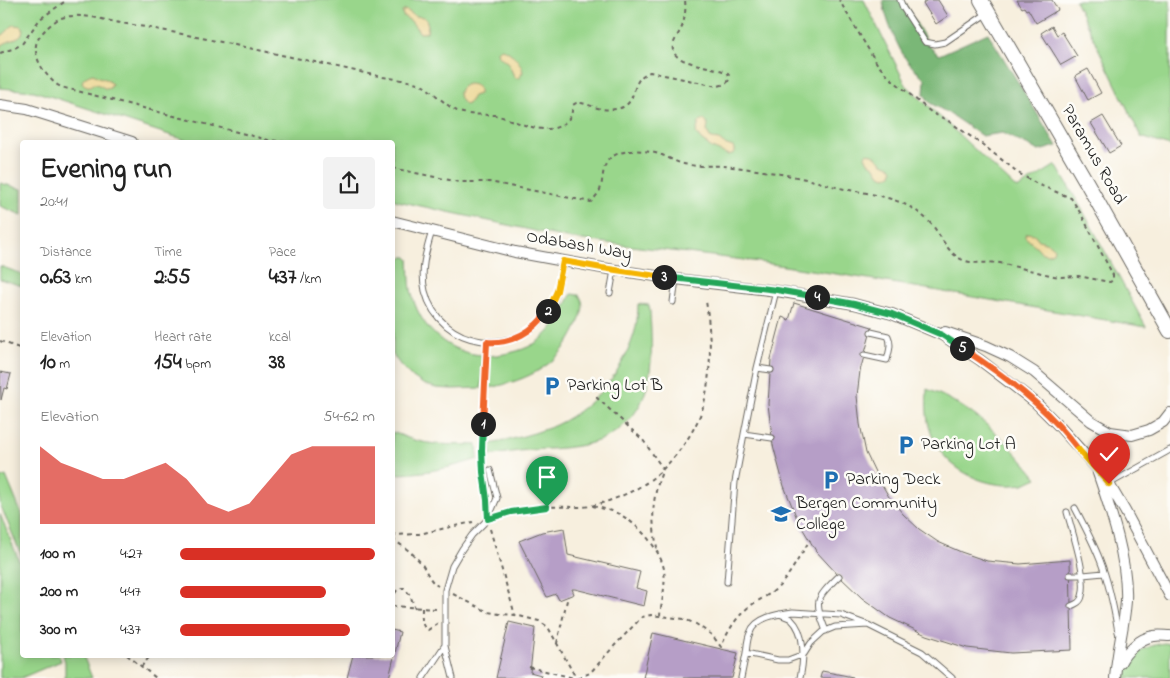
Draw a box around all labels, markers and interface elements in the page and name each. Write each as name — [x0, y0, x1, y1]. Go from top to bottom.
street label: Paramus Road — [1054, 100, 1132, 210]
text: Evening run — [40, 150, 172, 191]
button: share — [323, 157, 375, 209]
text: 20:41 — [40, 190, 68, 214]
street label: Odabash Way — [524, 224, 634, 268]
text: Distance — [40, 242, 92, 263]
text: Time — [154, 242, 182, 263]
text: Pace — [269, 242, 296, 263]
text: 0.63 — [40, 263, 71, 293]
text: 2:55 — [154, 263, 191, 293]
text: 4:37 — [269, 263, 296, 293]
pin: 3 — [652, 264, 676, 290]
text: 3 — [662, 267, 667, 288]
text: km — [71, 269, 92, 290]
text: /km — [296, 269, 321, 290]
pin: 4 — [804, 284, 830, 310]
text: 4 — [815, 287, 820, 308]
pin: 2 — [536, 298, 560, 324]
text: 2 — [545, 301, 552, 322]
text: Elevation — [40, 327, 91, 348]
text: Heart rate — [154, 327, 212, 348]
text: kcal — [269, 327, 291, 348]
pin: 5 — [950, 336, 974, 360]
text: 5 — [958, 338, 967, 359]
text: 10 — [40, 348, 56, 378]
text: 154 — [154, 348, 182, 378]
text: 38 — [269, 348, 285, 378]
text: m — [56, 354, 70, 375]
text: bpm — [182, 354, 211, 375]
place label: Parking Lot B — [567, 373, 663, 400]
parking icon: Parking Lot B — [541, 375, 563, 397]
text: Elevation — [40, 405, 99, 429]
text: 54–62 m — [323, 405, 375, 429]
pin: 1 — [470, 412, 496, 436]
text: 1 — [481, 414, 486, 435]
place label: Parking Lot A — [921, 432, 1016, 459]
pin — [1088, 433, 1130, 484]
parking icon: Parking Lot A — [895, 434, 917, 456]
icon: check — [1095, 440, 1123, 468]
pin — [526, 456, 568, 507]
icon: arrive — [533, 463, 561, 491]
place label: Parking Deck — [846, 467, 941, 494]
parking icon: Parking Deck — [820, 469, 842, 491]
place label: Bergen Community College — [795, 491, 937, 539]
school or university icon: Bergen Community College — [770, 503, 792, 525]
text: 100 m — [40, 542, 75, 566]
text: 4:27 — [120, 542, 143, 566]
text: 200 m — [40, 580, 78, 604]
text: 4:47 — [120, 580, 141, 604]
text: 300 m — [40, 618, 77, 642]
text: 4:37 — [120, 618, 141, 642]

